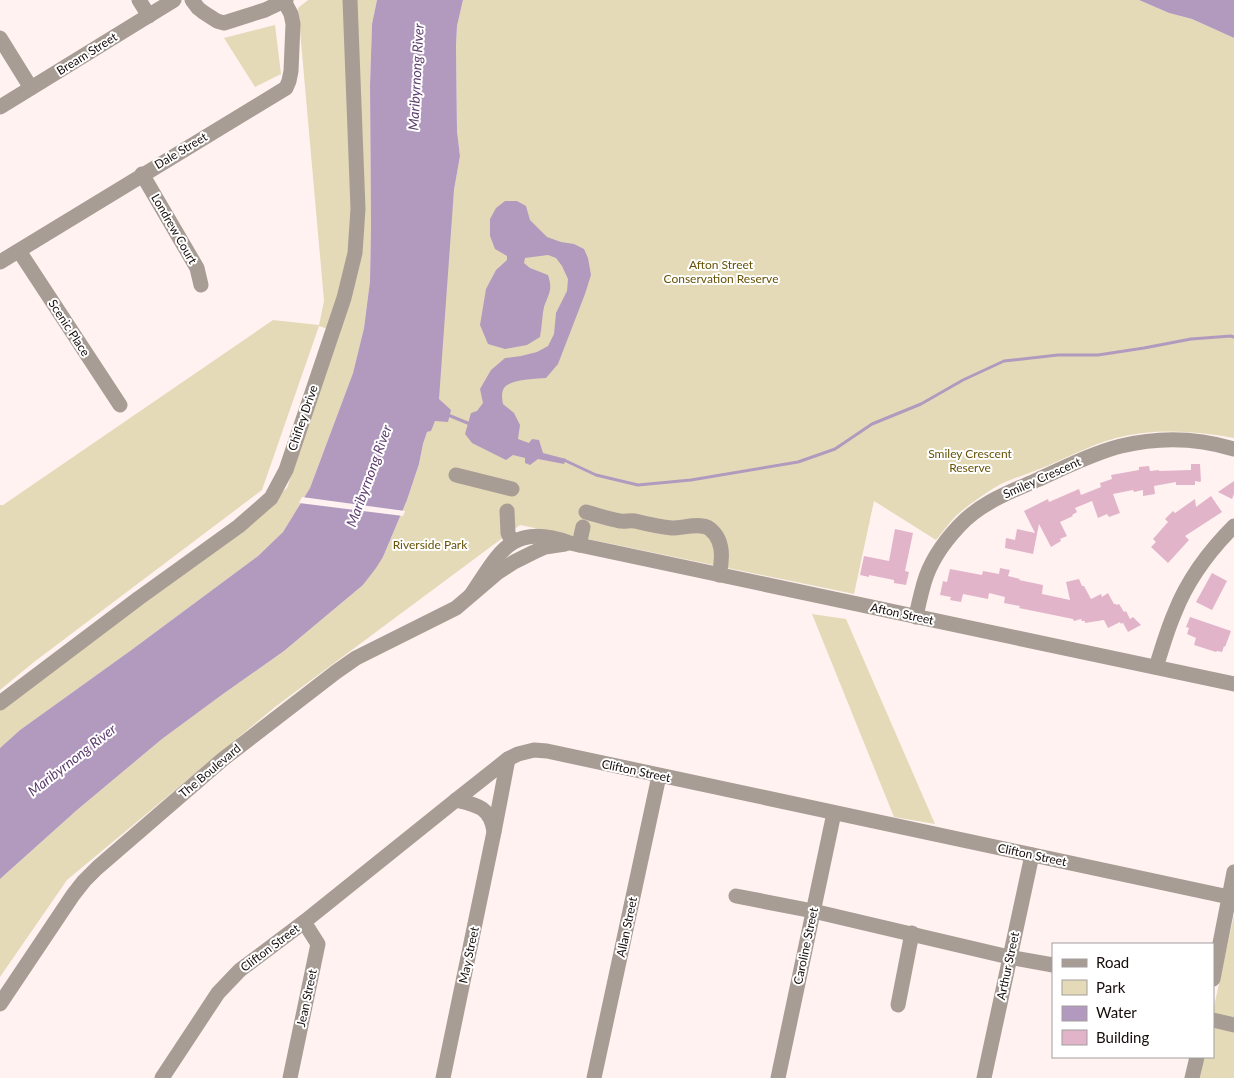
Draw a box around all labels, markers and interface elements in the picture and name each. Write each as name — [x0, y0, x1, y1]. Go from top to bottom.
water label: Maribyrnong River — [404, 23, 427, 131]
street label: Bream Street — [54, 29, 120, 78]
street label: Dale Street — [152, 129, 210, 172]
street label: Londrew Court — [148, 191, 201, 267]
park label: Afton Street Conservation Reserve — [664, 257, 778, 286]
street label: Scenic Place — [45, 296, 93, 359]
street label: Chifley Drive — [284, 383, 321, 453]
water label: Maribyrnong River — [342, 422, 395, 529]
park label: Smiley Crescent Reserve — [928, 446, 1012, 475]
street label: Smiley Crescent — [1001, 453, 1084, 501]
park label: Riverside Park — [393, 537, 468, 552]
street label: Afton Street — [869, 599, 936, 628]
water label: Maribyrnong River — [24, 720, 119, 799]
street label: The Boulevard — [176, 740, 244, 801]
street label: Clifton Street — [600, 756, 673, 785]
street label: Clifton Street — [996, 840, 1069, 869]
street label: Allan Street — [613, 895, 640, 958]
street label: Caroline Street — [790, 905, 821, 986]
street label: Clifton Street — [237, 920, 303, 975]
street label: May Street — [455, 925, 482, 985]
street label: Arthur Street — [993, 930, 1022, 1001]
legend — [1052, 943, 1214, 1058]
text: Road — [1096, 953, 1129, 971]
street label: Jean Street — [293, 967, 320, 1028]
text: Park — [1096, 978, 1126, 996]
text: Water — [1096, 1003, 1137, 1021]
text: Building — [1096, 1028, 1149, 1046]

